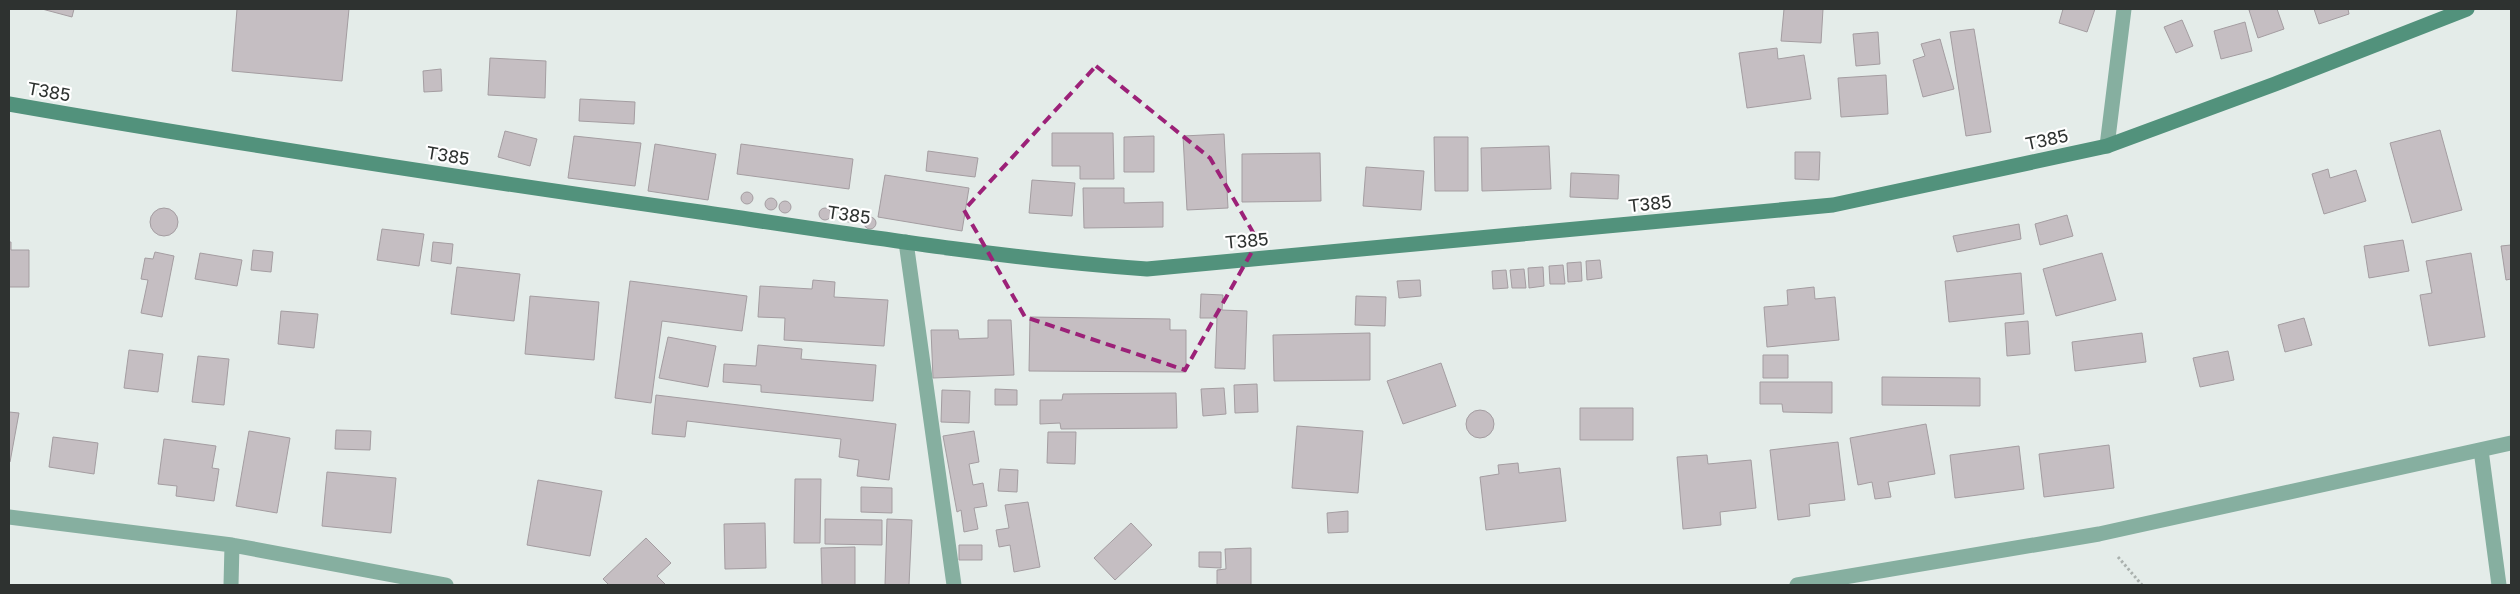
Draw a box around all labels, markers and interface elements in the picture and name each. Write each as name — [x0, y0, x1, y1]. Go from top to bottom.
street label: T385 — [26, 76, 72, 106]
street label: T385 — [2023, 124, 2070, 154]
street label: T385 — [425, 141, 471, 169]
street label: T385 — [1627, 190, 1672, 216]
street label: T385 — [826, 200, 872, 228]
street label: T385 — [1224, 227, 1269, 253]

